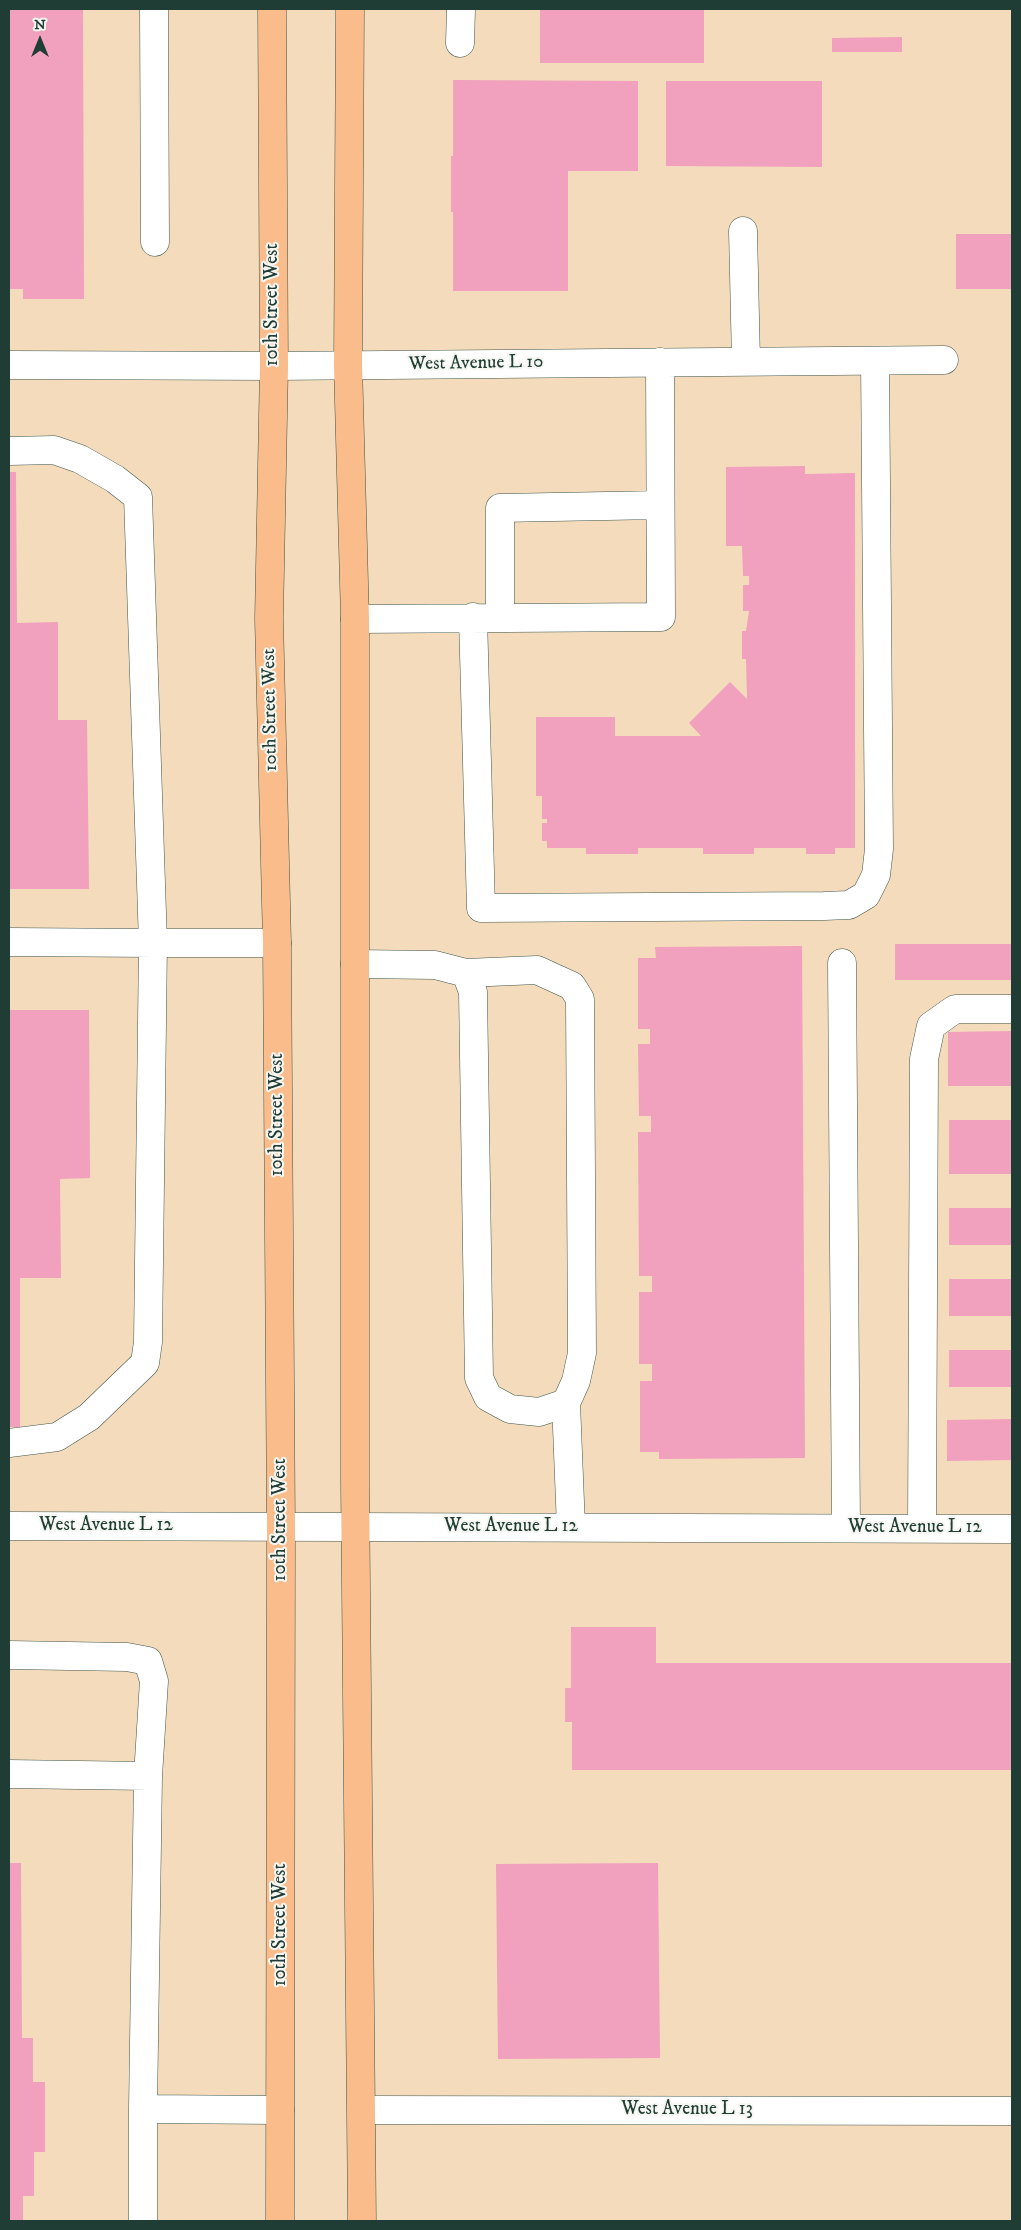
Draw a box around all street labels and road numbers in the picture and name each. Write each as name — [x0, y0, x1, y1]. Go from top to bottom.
street label: 10th Street West — [262, 243, 284, 367]
street label: West Avenue L 10 — [408, 351, 544, 377]
street label: 10th Street West — [259, 648, 283, 772]
street label: 10th Street West — [267, 1053, 289, 1177]
street label: 10th Street West — [270, 1458, 292, 1582]
street label: West Avenue L 12 — [39, 1515, 173, 1537]
street label: West Avenue L 12 — [444, 1516, 578, 1538]
street label: West Avenue L 12 — [848, 1517, 982, 1539]
street label: 10th Street West — [270, 1863, 292, 1987]
street label: West Avenue L 13 — [621, 2099, 753, 2121]

